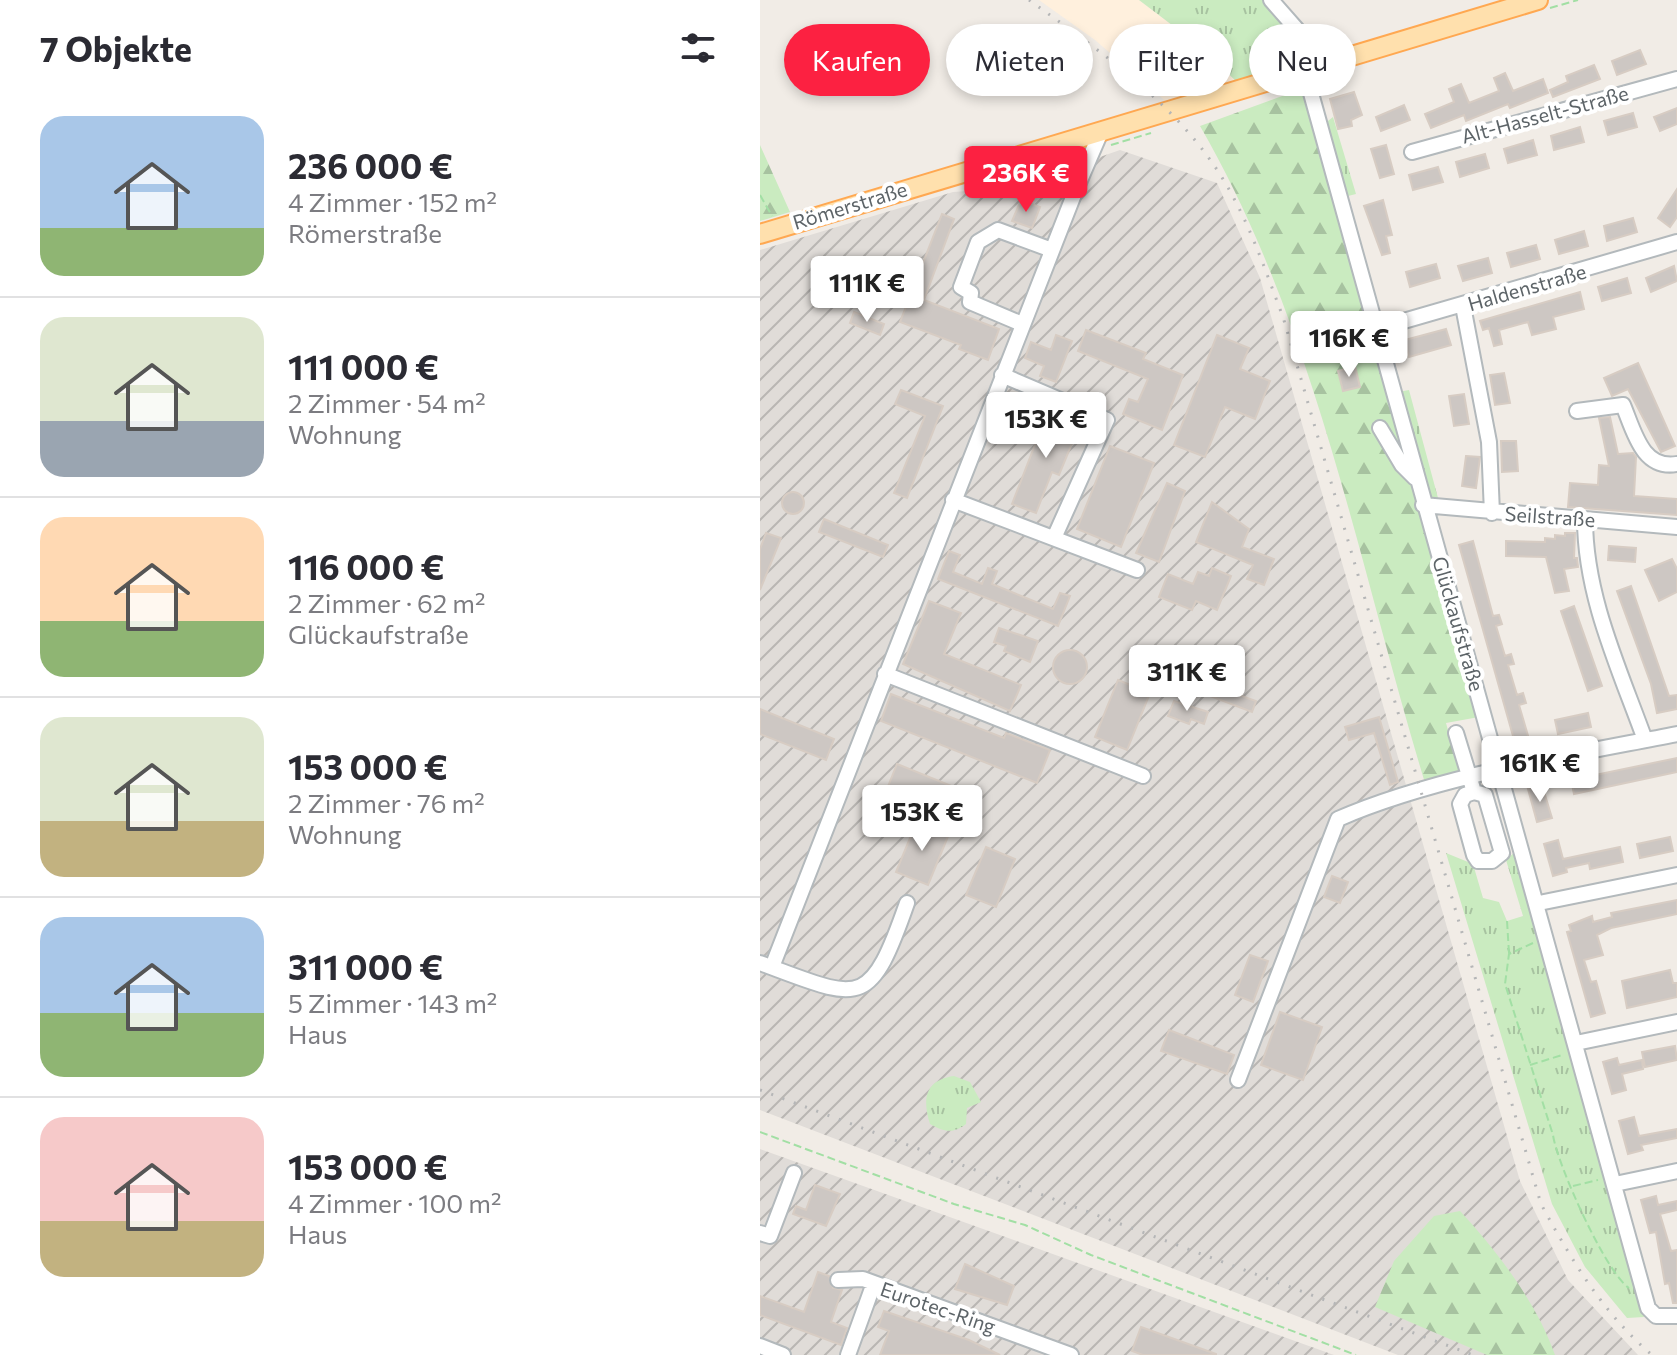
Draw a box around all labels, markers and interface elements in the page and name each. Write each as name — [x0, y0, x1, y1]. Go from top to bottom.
chip: Kaufen — [784, 24, 930, 96]
chip: Mieten — [946, 24, 1093, 96]
chip: Filter — [1109, 24, 1233, 96]
chip: Neu — [1249, 24, 1356, 96]
icon: filters — [676, 26, 720, 70]
text: 7 Objekte — [40, 27, 192, 69]
street label: Alt-Hasselt-Straße — [1459, 80, 1631, 148]
text: 236 000 € — [288, 144, 453, 186]
pin: 236K € — [961, 146, 1091, 214]
icon: home — [104, 148, 200, 244]
text: 236K € — [982, 156, 1070, 187]
street label: Römerstraße — [790, 176, 910, 234]
text: 4 Zimmer · 152 m² — [288, 186, 497, 217]
text: Römerstraße — [288, 217, 442, 248]
pin: 111K € — [802, 256, 932, 324]
street label: Haldenstraße — [1465, 259, 1589, 315]
text: 111K € — [829, 266, 905, 297]
pin: 116K € — [1284, 311, 1414, 379]
text: 116K € — [1308, 321, 1390, 352]
text: 111 000 € — [288, 345, 439, 387]
icon: home — [104, 349, 200, 445]
text: 2 Zimmer · 54 m² — [288, 387, 486, 418]
pin: 153K € — [981, 392, 1111, 460]
text: 153K € — [1004, 402, 1088, 433]
text: Wohnung — [288, 418, 402, 449]
street label: Seilstraße — [1504, 501, 1596, 531]
text: 116 000 € — [288, 545, 444, 587]
icon: home — [104, 549, 200, 645]
street label: Glückaufstraße — [1428, 554, 1490, 694]
text: 2 Zimmer · 62 m² — [288, 587, 485, 618]
text: Glückaufstraße — [288, 618, 469, 649]
pin: 311K € — [1122, 645, 1252, 713]
text: 311K € — [1147, 655, 1227, 686]
pin: 161K € — [1475, 736, 1605, 804]
text: 153 000 € — [288, 745, 448, 787]
text: 161K € — [1499, 746, 1581, 777]
icon: home — [104, 749, 200, 845]
pin: 153K € — [857, 785, 987, 853]
text: 2 Zimmer · 76 m² — [288, 787, 485, 818]
text: 153K € — [880, 795, 964, 826]
text: Wohnung — [288, 818, 402, 849]
text: 311 000 € — [288, 945, 443, 987]
icon: home — [104, 949, 200, 1045]
text: 5 Zimmer · 143 m² — [288, 987, 497, 1018]
text: Haus — [288, 1018, 347, 1049]
text: 153 000 € — [288, 1145, 448, 1187]
icon: home — [104, 1149, 200, 1245]
text: 4 Zimmer · 100 m² — [288, 1187, 501, 1218]
text: Haus — [288, 1218, 347, 1249]
street label: Eurotec-Ring — [878, 1276, 999, 1338]

